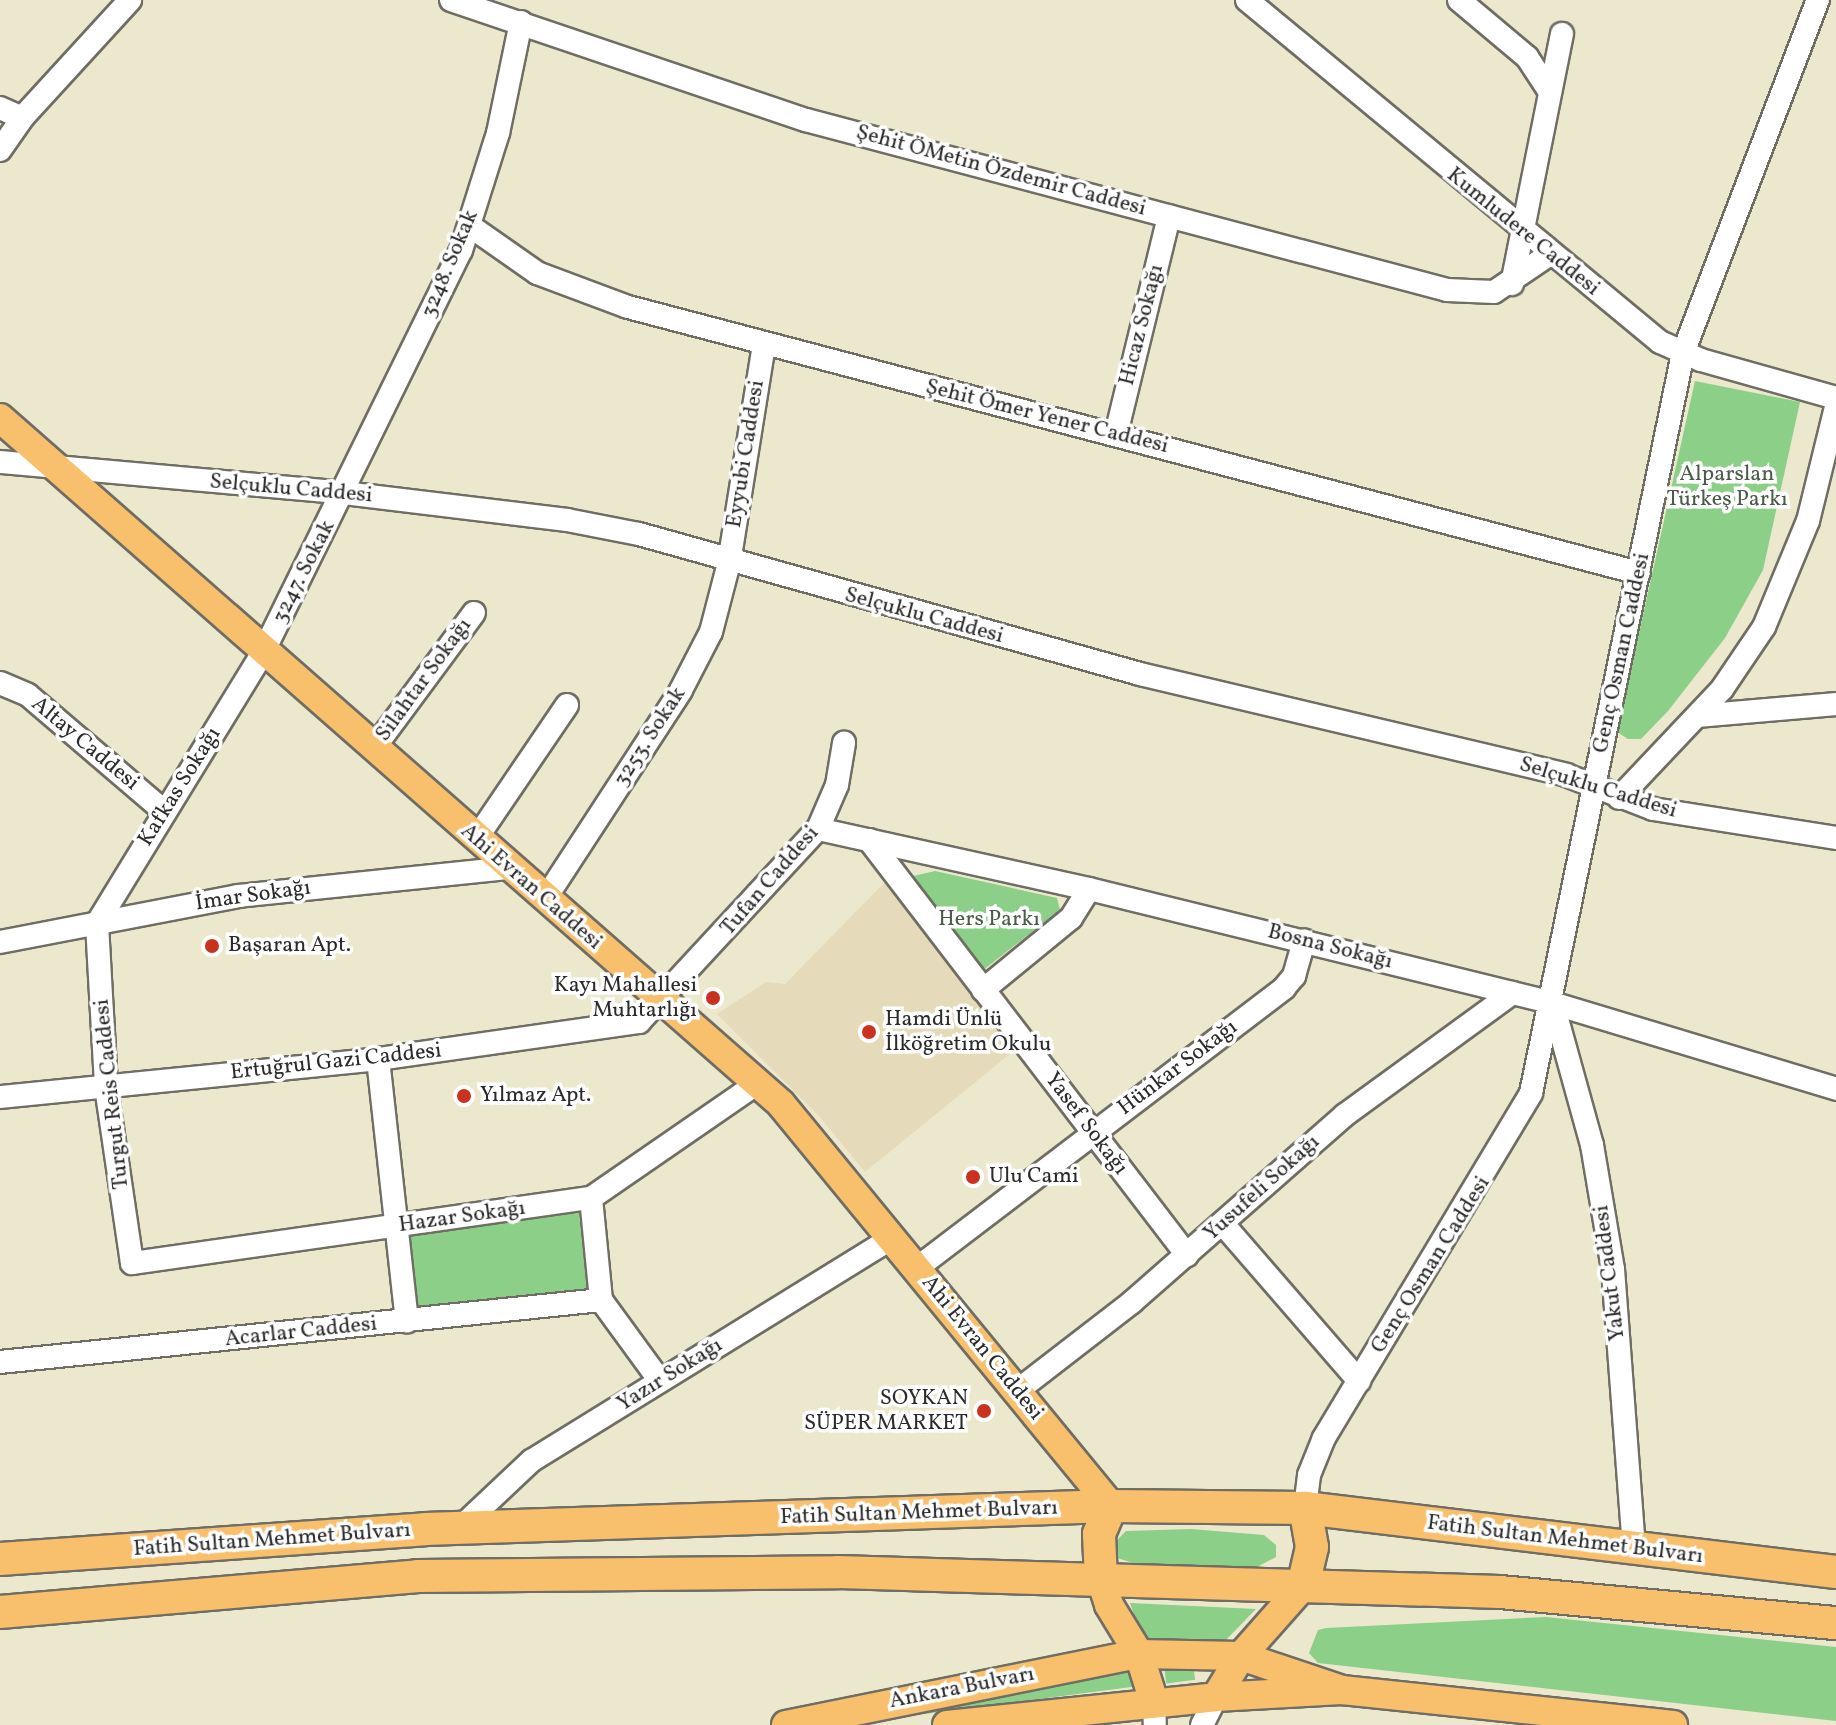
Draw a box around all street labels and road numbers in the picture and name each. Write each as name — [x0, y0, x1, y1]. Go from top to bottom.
street label: Şehit ÖMetin Özdemir Caddesi — [853, 120, 1149, 222]
street label: Kumludere Caddesi — [1441, 162, 1605, 302]
street label: 3248. Sokak — [415, 206, 485, 322]
street label: Hicaz Sokağı — [1114, 262, 1170, 388]
street label: Şehit Ömer Yener Caddesi — [922, 374, 1172, 460]
street label: Eyyubi Caddesi — [721, 378, 771, 530]
street label: Selçuklu Caddesi — [208, 469, 374, 509]
street label: 3247. Sokak — [267, 516, 341, 628]
street label: Genç Osman Caddesi — [1588, 551, 1656, 755]
street label: Selçuklu Caddesi — [842, 582, 1006, 650]
street label: Silahtar Sokağı — [370, 613, 478, 747]
street label: 3253. Sokak — [608, 682, 692, 792]
street label: Altay Caddesi — [26, 691, 144, 797]
street label: Kafkas Sokağı — [133, 722, 227, 852]
street label: Selçuklu Caddesi — [1516, 751, 1680, 825]
street label: Ahi Evran Caddesi — [455, 818, 607, 956]
street label: Tufan Caddesi — [715, 821, 825, 941]
street label: İmar Sokağı — [194, 875, 312, 917]
street label: Bosna Sokağı — [1265, 919, 1395, 975]
street label: Turgut Reis Caddesi — [89, 998, 135, 1190]
street label: Hünkar Sokağı — [1113, 1014, 1243, 1122]
street label: Ertuğrul Gazi Caddesi — [229, 1038, 443, 1086]
street label: Yasef Sokağı — [1039, 1068, 1133, 1180]
street label: Yusufeli Sokağı — [1199, 1129, 1325, 1247]
street label: Genç Osman Caddesi — [1366, 1172, 1496, 1358]
street label: Hazar Sokağı — [397, 1195, 527, 1239]
street label: Yakut Caddesi — [1589, 1204, 1631, 1342]
street label: Ahi Evran Caddesi — [915, 1270, 1049, 1426]
street label: Acarlar Caddesi — [224, 1311, 378, 1353]
street label: Yazır Sokağı — [613, 1332, 727, 1418]
street label: Fatih Sultan Mehmet Bulvarı — [780, 1495, 1058, 1531]
street label: Fatih Sultan Mehmet Bulvarı — [1426, 1510, 1704, 1570]
street label: Fatih Sultan Mehmet Bulvarı — [133, 1517, 411, 1563]
street label: Ankara Bulvarı — [887, 1661, 1037, 1715]

